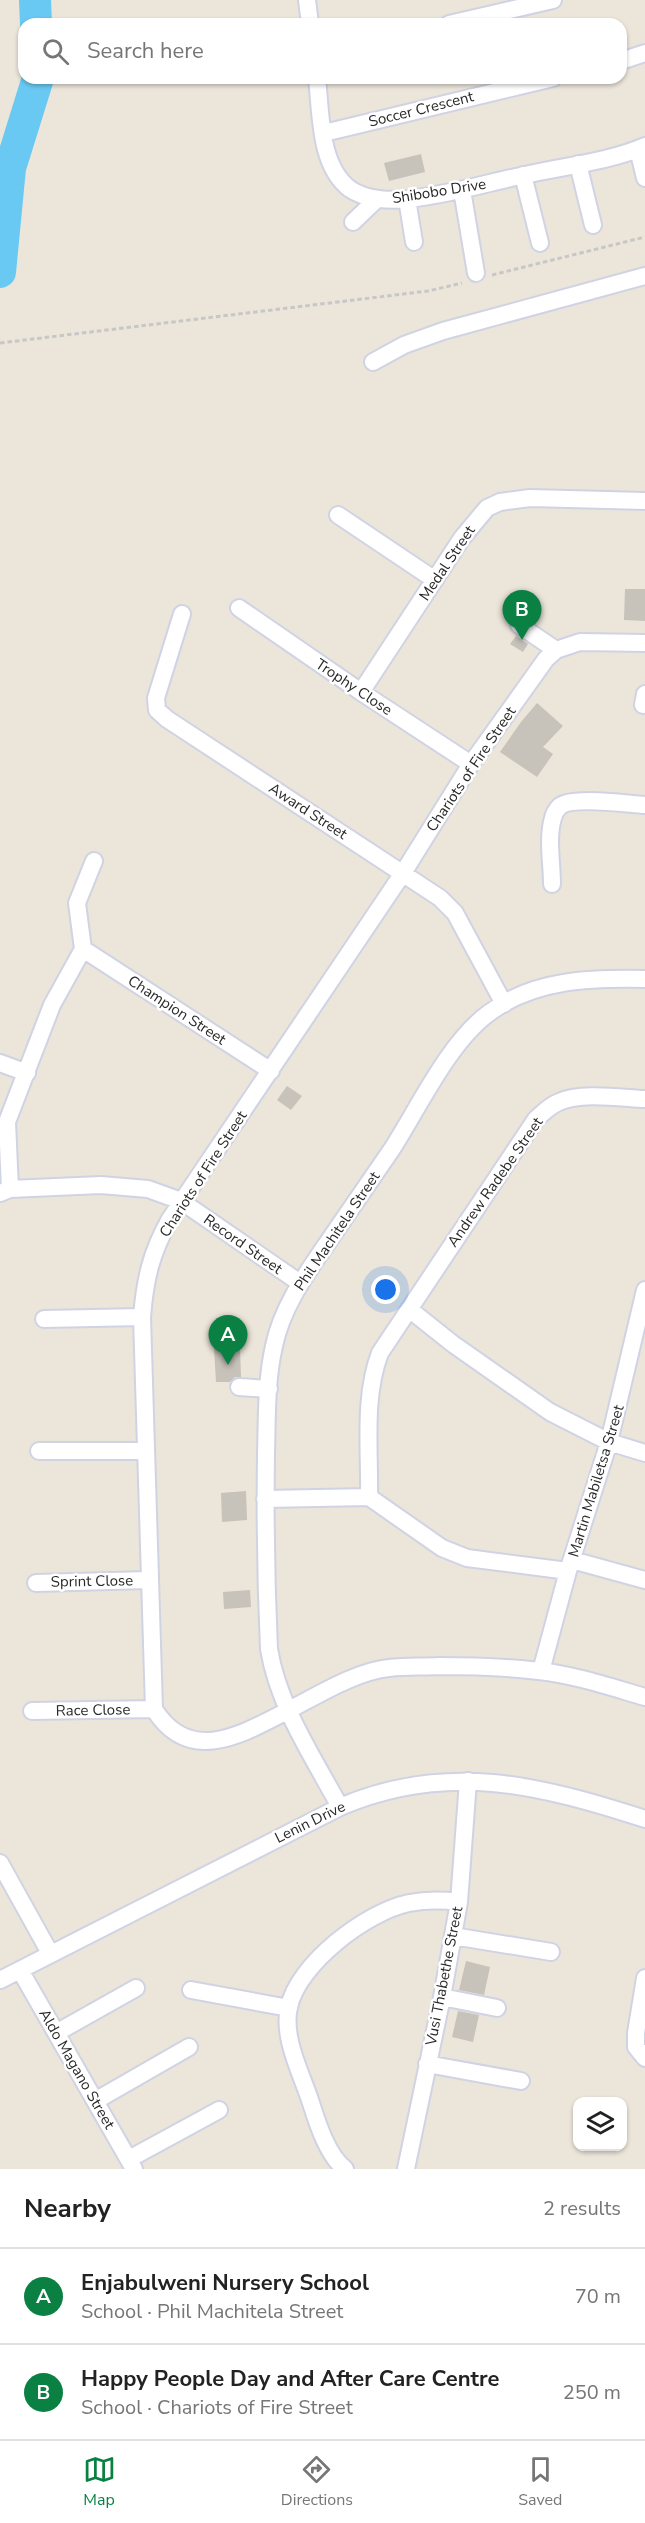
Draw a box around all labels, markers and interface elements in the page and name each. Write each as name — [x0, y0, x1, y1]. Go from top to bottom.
search box — [18, 18, 627, 84]
icon: search — [39, 35, 72, 68]
text: Search here — [87, 36, 204, 66]
street label: Soccer Crescent — [366, 86, 476, 132]
street label: Shibobo Drive — [391, 174, 487, 208]
street label: Medal Street — [414, 521, 480, 605]
pin: B — [502, 590, 542, 640]
street label: Trophy Close — [312, 654, 396, 720]
street label: Chariots of Fire Street — [422, 702, 521, 835]
street label: Award Street — [265, 778, 352, 844]
street label: Champion Street — [124, 971, 231, 1050]
street label: Chariots of Fire Street — [155, 1106, 252, 1241]
street label: Andrew Radebe Street — [443, 1113, 548, 1251]
street label: Phil Machitela Street — [290, 1167, 385, 1295]
street label: Record Street — [200, 1209, 287, 1279]
your location — [371, 1275, 400, 1304]
pin: A — [208, 1316, 248, 1365]
street label: Martin Mabiletsa Street — [563, 1402, 629, 1560]
street label: Sprint Close — [51, 1570, 133, 1592]
street label: Race Close — [56, 1699, 130, 1721]
street label: Lenin Drive — [271, 1796, 349, 1848]
street label: Vusi Thabethe Street — [421, 1904, 467, 2048]
street label: Aldo Magano Street — [34, 2005, 120, 2133]
map controls — [573, 2097, 627, 2151]
button: layers — [573, 2097, 627, 2151]
text: Nearby — [24, 2191, 111, 2226]
text: 2 results — [543, 2195, 621, 2222]
text: Enjabulweni Nursery School — [81, 2268, 369, 2298]
text: A — [36, 2283, 51, 2310]
text: 70 m — [575, 2283, 621, 2310]
text: School · Phil Machitela Street — [81, 2298, 343, 2325]
text: Happy People Day and After Care Centre — [81, 2364, 499, 2394]
text: B — [37, 2379, 50, 2406]
text: 250 m — [563, 2379, 621, 2406]
text: School · Chariots of Fire Street — [81, 2394, 353, 2421]
tab: Map — [83, 2453, 116, 2511]
tab: Directions — [281, 2453, 353, 2511]
tab: Saved — [518, 2453, 562, 2511]

